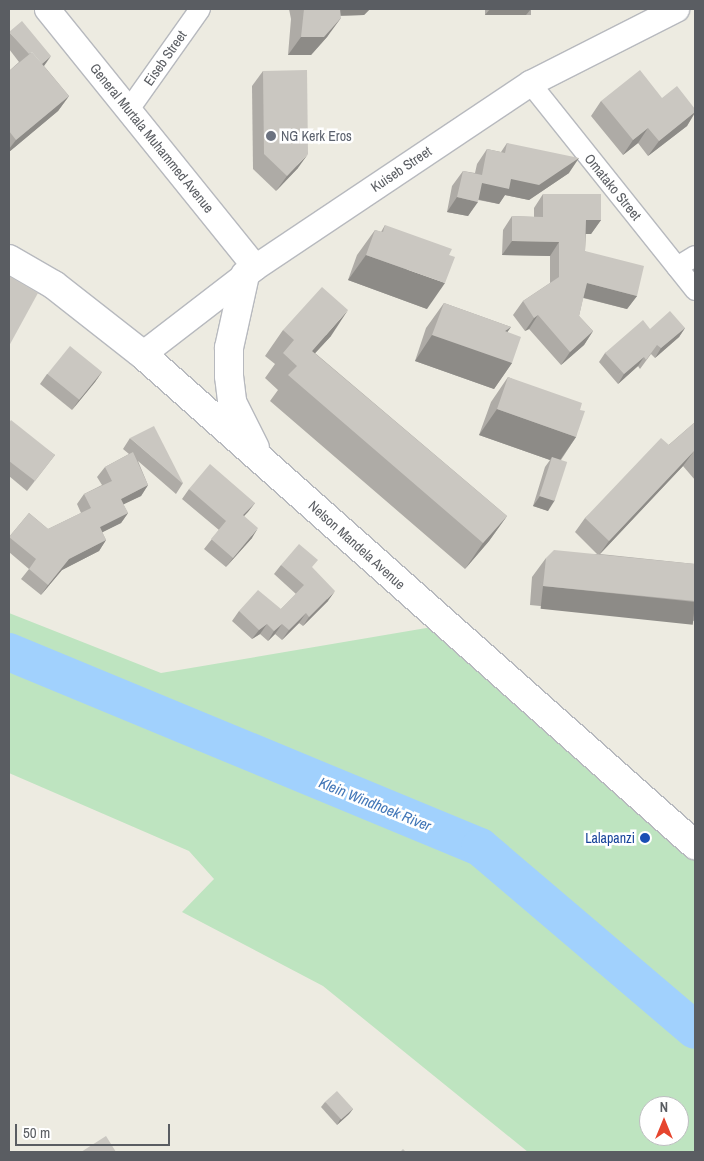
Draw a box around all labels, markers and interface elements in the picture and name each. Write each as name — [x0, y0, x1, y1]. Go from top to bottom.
street label: Eiseb Street — [140, 27, 190, 89]
street label: General Murtala Muhammed Avenue — [86, 60, 218, 216]
place label: NG Kerk Eros — [281, 128, 352, 144]
marker: NG Kerk Eros — [265, 130, 277, 142]
street label: Kuiseb Street — [367, 143, 435, 195]
street label: Omatako Street — [581, 150, 645, 224]
street label: Nelson Mandela Avenue — [305, 497, 409, 593]
water label: Klein Windhoek River — [316, 773, 434, 835]
place label: Lalapanzi — [585, 830, 635, 846]
marker: Lalapanzi — [639, 832, 651, 844]
north arrow — [639, 1096, 689, 1146]
text: N — [660, 1098, 668, 1116]
scale bar — [18, 1114, 172, 1146]
text: 50 m — [23, 1122, 50, 1143]

